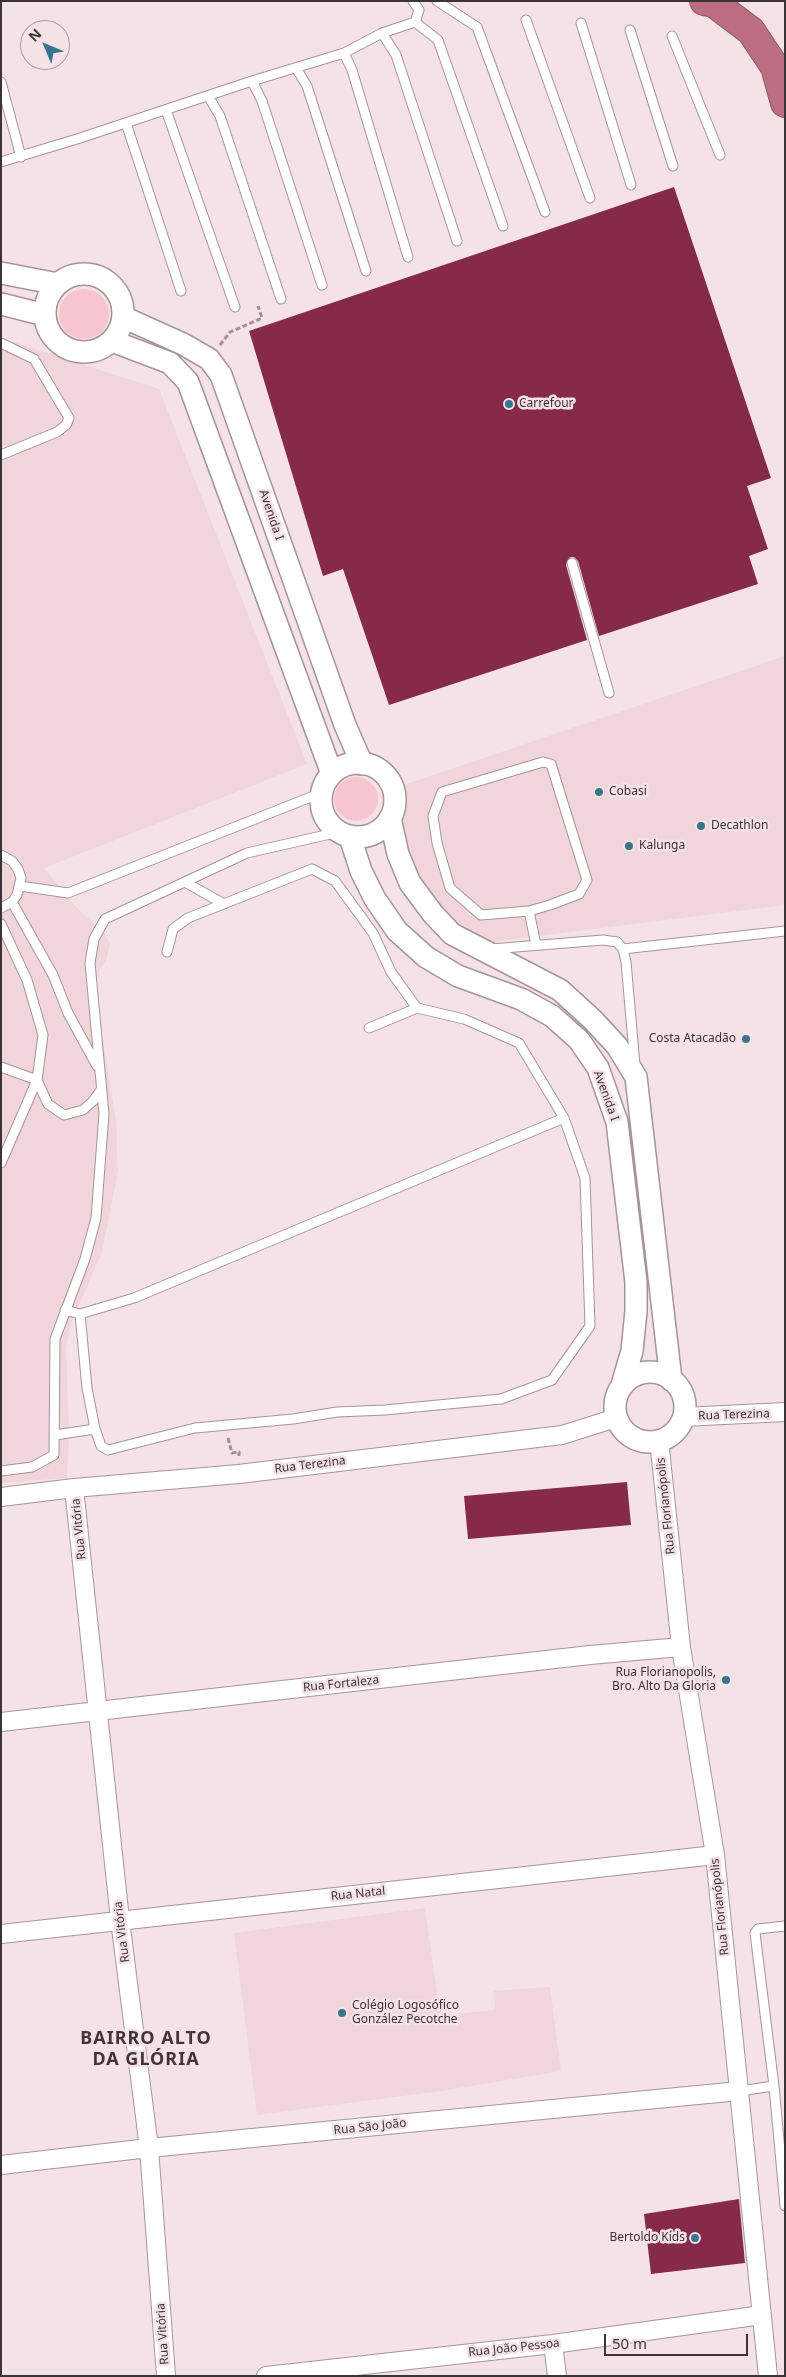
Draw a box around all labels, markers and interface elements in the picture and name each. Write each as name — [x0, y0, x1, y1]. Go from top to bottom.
north arrow — [20, 20, 70, 70]
text: N — [24, 24, 45, 45]
place label: Carrefour — [519, 397, 574, 411]
marker: Carrefour — [503, 398, 515, 410]
street label: Avenida I — [256, 488, 286, 542]
place label: Cobasi — [609, 785, 647, 799]
marker: Cobasi — [593, 786, 605, 798]
place label: Decathlon — [711, 819, 769, 833]
marker: Decathlon — [695, 820, 707, 832]
place label: Kalunga — [639, 839, 685, 853]
marker: Kalunga — [623, 840, 635, 852]
place label: Costa Atacadão — [649, 1032, 736, 1046]
marker: Costa Atacadão — [740, 1033, 752, 1045]
street label: Avenida I — [590, 1069, 622, 1123]
street label: Rua Terezina — [698, 1407, 770, 1423]
street label: Rua Terezina — [274, 1453, 346, 1477]
street label: Rua Florianópolis — [654, 1457, 678, 1555]
street label: Rua Vitória — [69, 1498, 89, 1560]
place label: Rua Florianopolis, Bro. Alto Da Gloria — [612, 1666, 716, 1694]
street label: Rua Fortaleza — [302, 1673, 380, 1695]
marker: Rua Florianopolis, Bro. Alto Da Gloria — [720, 1674, 732, 1686]
street label: Rua Florianópolis — [708, 1858, 732, 1956]
street label: Rua Natal — [330, 1884, 386, 1904]
street label: Rua Vitória — [111, 1901, 133, 1963]
place label: Colégio Logosófico González Pecotche — [352, 1999, 459, 2027]
marker: Colégio Logosófico González Pecotche — [336, 2007, 348, 2019]
district label: BAIRRO ALTO DA GLÓRIA — [79, 2028, 213, 2070]
street label: Rua São João — [333, 2116, 407, 2138]
place label: Bertoldo Kids — [609, 2231, 685, 2245]
marker: Bertoldo Kids — [689, 2232, 701, 2244]
street label: Rua Vitória — [154, 2303, 172, 2365]
scale bar — [606, 2324, 750, 2356]
text: 50 m — [612, 2333, 647, 2353]
street label: Rua João Pessoa — [468, 2336, 560, 2360]

